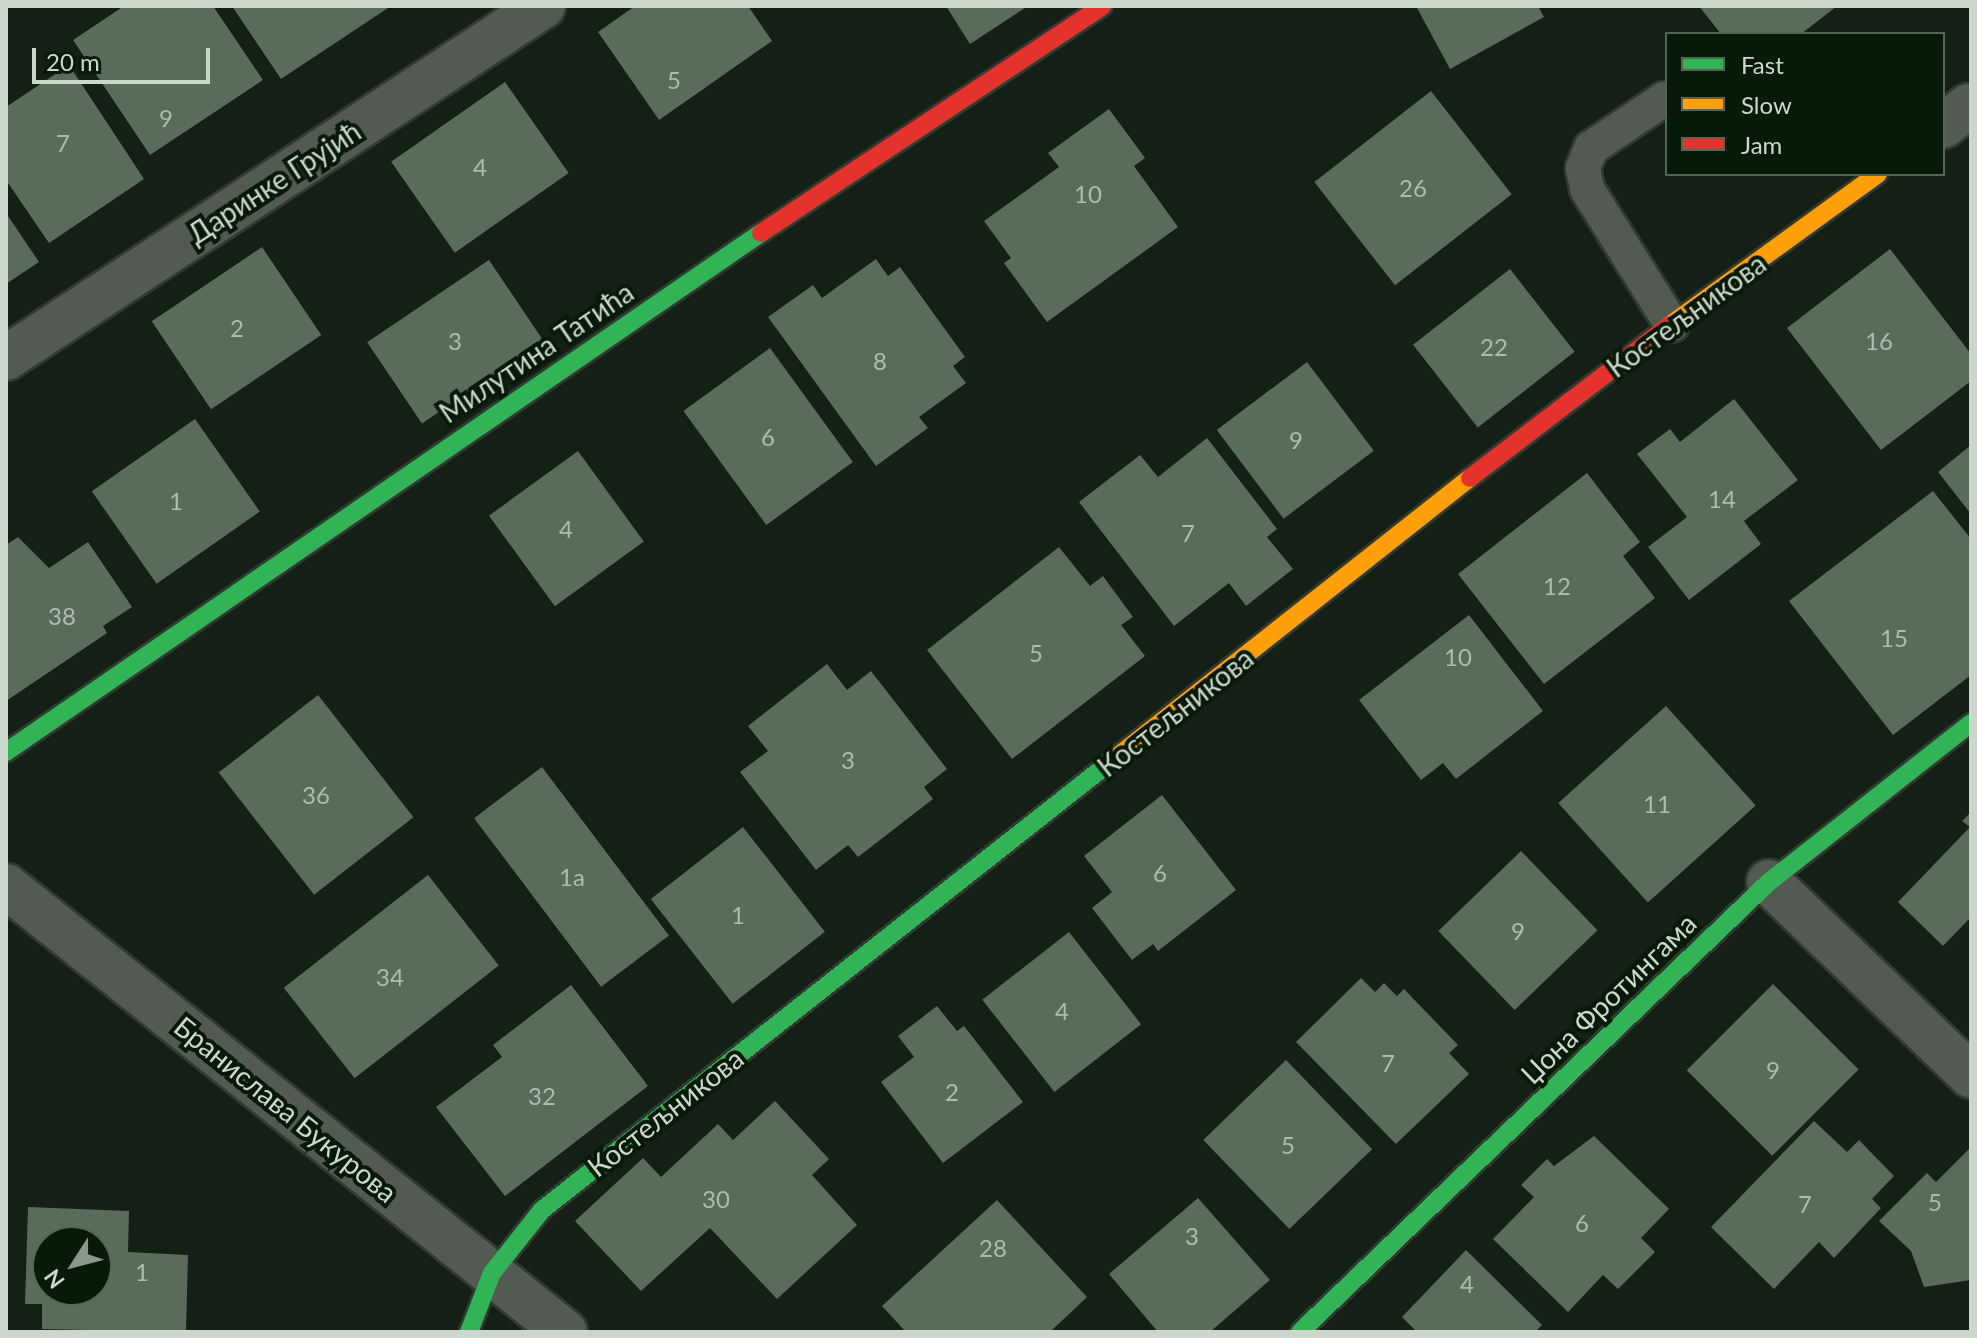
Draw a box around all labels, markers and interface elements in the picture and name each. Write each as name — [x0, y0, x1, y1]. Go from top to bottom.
scale bar — [36, 32, 214, 82]
legend — [1665, 32, 1945, 176]
text: 20 m — [46, 47, 100, 76]
text: Fast — [1741, 50, 1784, 79]
house number: 5 — [667, 66, 681, 94]
text: Slow — [1741, 90, 1792, 119]
house number: 9 — [159, 104, 173, 132]
street label: Даринке Грујић — [181, 114, 367, 250]
house number: 7 — [56, 129, 70, 157]
text: Jam — [1741, 130, 1782, 159]
house number: 4 — [473, 153, 487, 181]
house number: 26 — [1399, 174, 1427, 202]
house number: 10 — [1074, 180, 1102, 208]
street label: Костељникова — [1600, 246, 1772, 384]
street label: Милутина Татића — [433, 275, 639, 429]
house number: 2 — [230, 314, 244, 342]
house number: 3 — [448, 327, 462, 355]
house number: 16 — [1865, 327, 1893, 355]
house number: 22 — [1480, 333, 1508, 361]
house number: 8 — [873, 347, 887, 375]
house number: 6 — [761, 423, 775, 451]
house number: 9 — [1289, 426, 1303, 454]
house number: 14 — [1708, 485, 1736, 513]
house number: 1 — [169, 487, 183, 515]
house number: 4 — [559, 515, 573, 543]
house number: 7 — [1181, 519, 1195, 547]
house number: 12 — [1543, 572, 1571, 600]
house number: 38 — [48, 602, 76, 630]
house number: 15 — [1880, 624, 1908, 652]
house number: 5 — [1029, 639, 1043, 667]
street label: Костељникова — [1090, 641, 1260, 783]
house number: 10 — [1444, 643, 1472, 671]
house number: 3 — [841, 746, 855, 774]
house number: 36 — [302, 781, 330, 809]
house number: 11 — [1643, 790, 1671, 818]
house number: 6 — [1153, 859, 1167, 887]
house number: 1a — [559, 863, 585, 891]
house number: 1 — [731, 901, 745, 929]
street label: Џона Фротингама — [1513, 906, 1703, 1090]
house number: 9 — [1511, 917, 1525, 945]
house number: 34 — [376, 963, 404, 991]
house number: 4 — [1055, 997, 1069, 1025]
street label: Бранислава Букурова — [168, 1009, 404, 1209]
street label: Костељникова — [580, 1041, 750, 1183]
house number: 7 — [1381, 1049, 1395, 1077]
house number: 9 — [1766, 1056, 1780, 1084]
house number: 2 — [945, 1078, 959, 1106]
house number: 32 — [528, 1082, 556, 1110]
house number: 5 — [1281, 1131, 1295, 1159]
house number: 30 — [702, 1185, 730, 1213]
house number: 5 — [1928, 1188, 1942, 1216]
house number: 7 — [1798, 1190, 1812, 1218]
house number: 6 — [1575, 1209, 1589, 1237]
house number: 3 — [1185, 1222, 1199, 1250]
north arrow — [32, 1226, 112, 1306]
house number: 28 — [979, 1234, 1007, 1262]
house number: 1 — [135, 1258, 149, 1286]
text: N — [38, 1264, 70, 1294]
house number: 4 — [1460, 1270, 1474, 1298]

